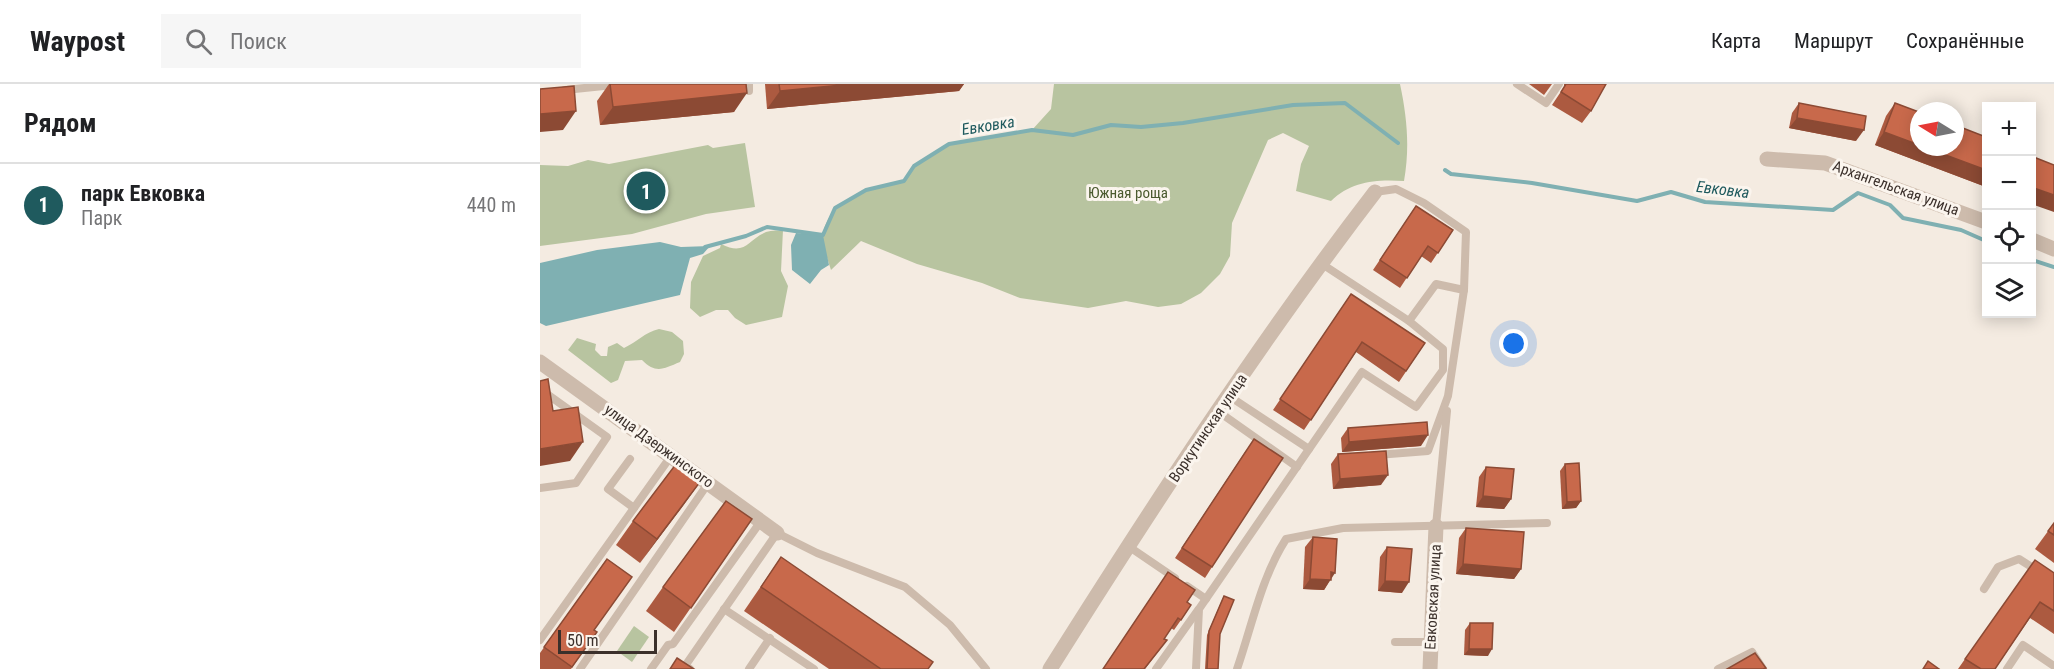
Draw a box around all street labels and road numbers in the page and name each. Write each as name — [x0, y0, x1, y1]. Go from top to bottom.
street label: Архангельская улица — [1830, 157, 1962, 219]
street label: Воркутинская улица — [1165, 371, 1251, 485]
street label: улица Дзержинского — [601, 400, 717, 492]
street label: Евковская улица — [1421, 544, 1445, 650]

